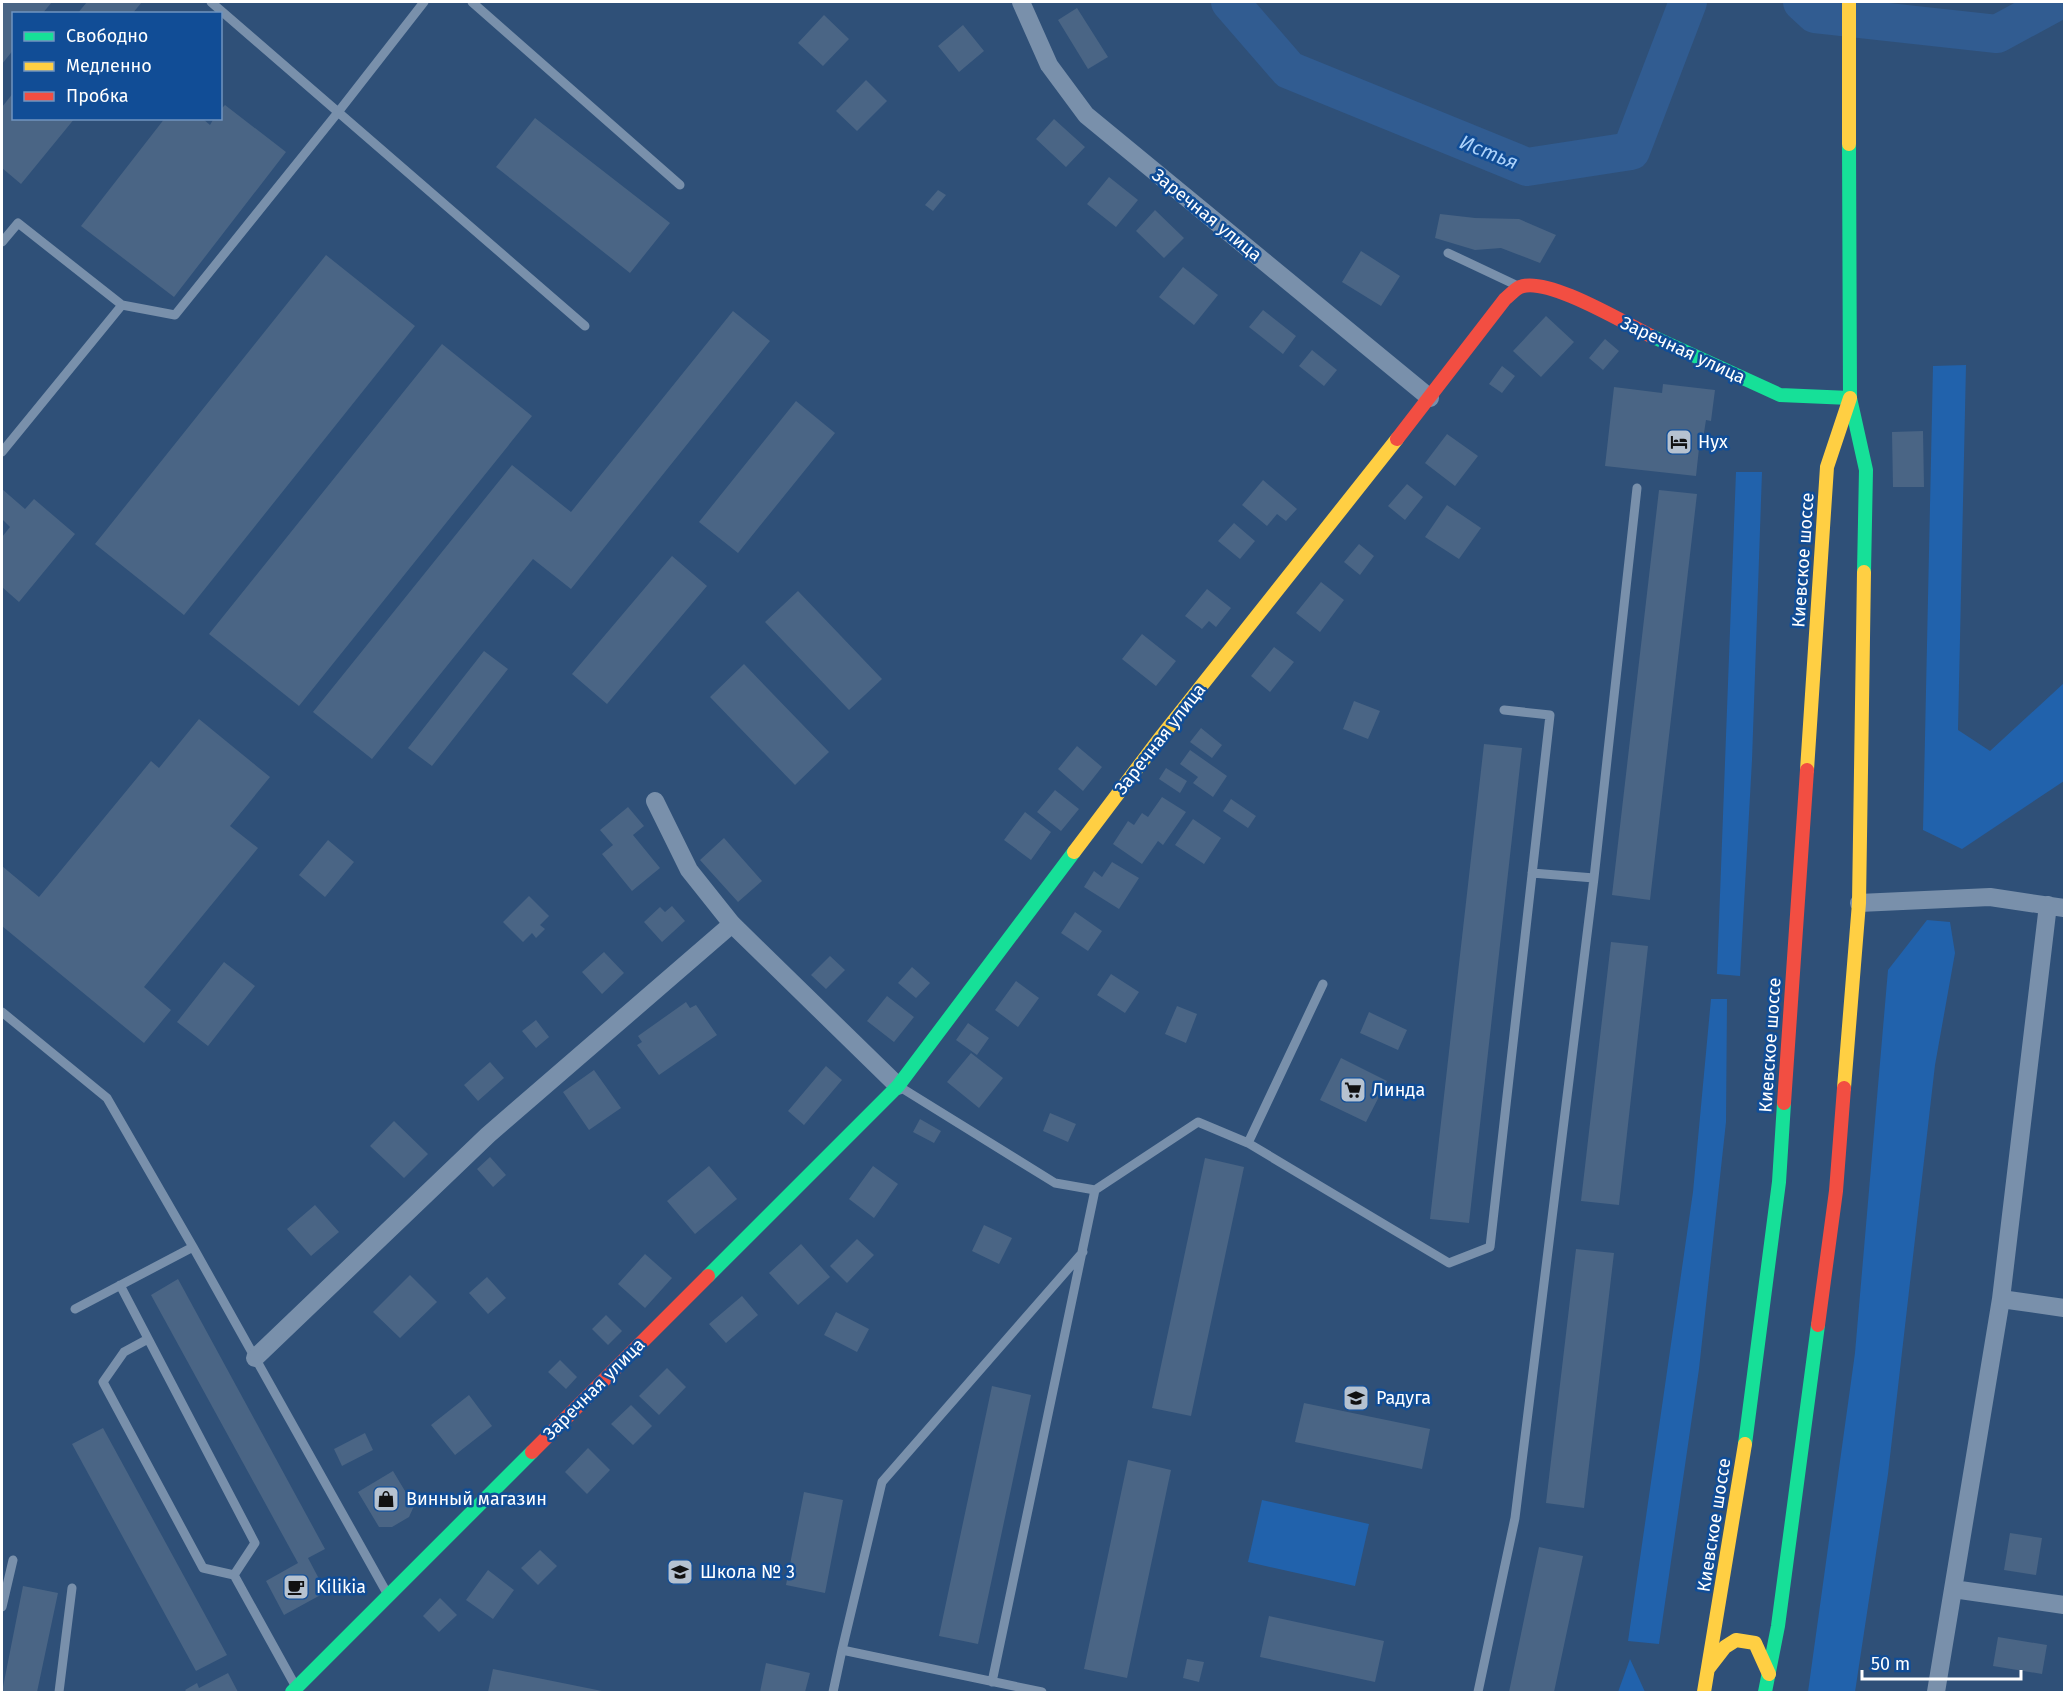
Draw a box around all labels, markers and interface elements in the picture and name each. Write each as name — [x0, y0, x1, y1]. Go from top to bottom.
legend — [12, 12, 222, 120]
text: Свободно — [66, 25, 148, 47]
text: Медленно — [66, 55, 152, 77]
text: Пробка — [66, 85, 129, 107]
water label: Истья — [1456, 129, 1522, 175]
street label: Заречная улица — [1148, 164, 1266, 266]
street label: Заречная улица — [1617, 312, 1749, 388]
hotel icon: Нух — [1664, 427, 1694, 457]
place label: Нух — [1698, 431, 1728, 453]
street label: Киевское шоссе — [1787, 492, 1819, 628]
street label: Заречная улица — [1110, 679, 1210, 799]
street label: Киевское шоссе — [1754, 977, 1786, 1113]
supermarket icon: Линда — [1338, 1075, 1368, 1105]
place label: Линда — [1372, 1079, 1425, 1101]
street label: Заречная улица — [539, 1334, 649, 1444]
school or university icon: Радуга — [1341, 1383, 1371, 1413]
place label: Радуга — [1376, 1387, 1431, 1409]
street label: Киевское шоссе — [1693, 1456, 1735, 1594]
shop icon: Винный магазин — [371, 1484, 401, 1514]
place label: Винный магазин — [406, 1488, 547, 1510]
school or university icon: Школа № 3 — [665, 1557, 695, 1587]
place label: Школа № 3 — [700, 1561, 795, 1583]
cafe icon: Kilikia — [281, 1572, 311, 1602]
place label: Kilikia — [316, 1576, 366, 1598]
scale bar — [1862, 1643, 2021, 1681]
text: 50 m — [1871, 1653, 1910, 1675]

